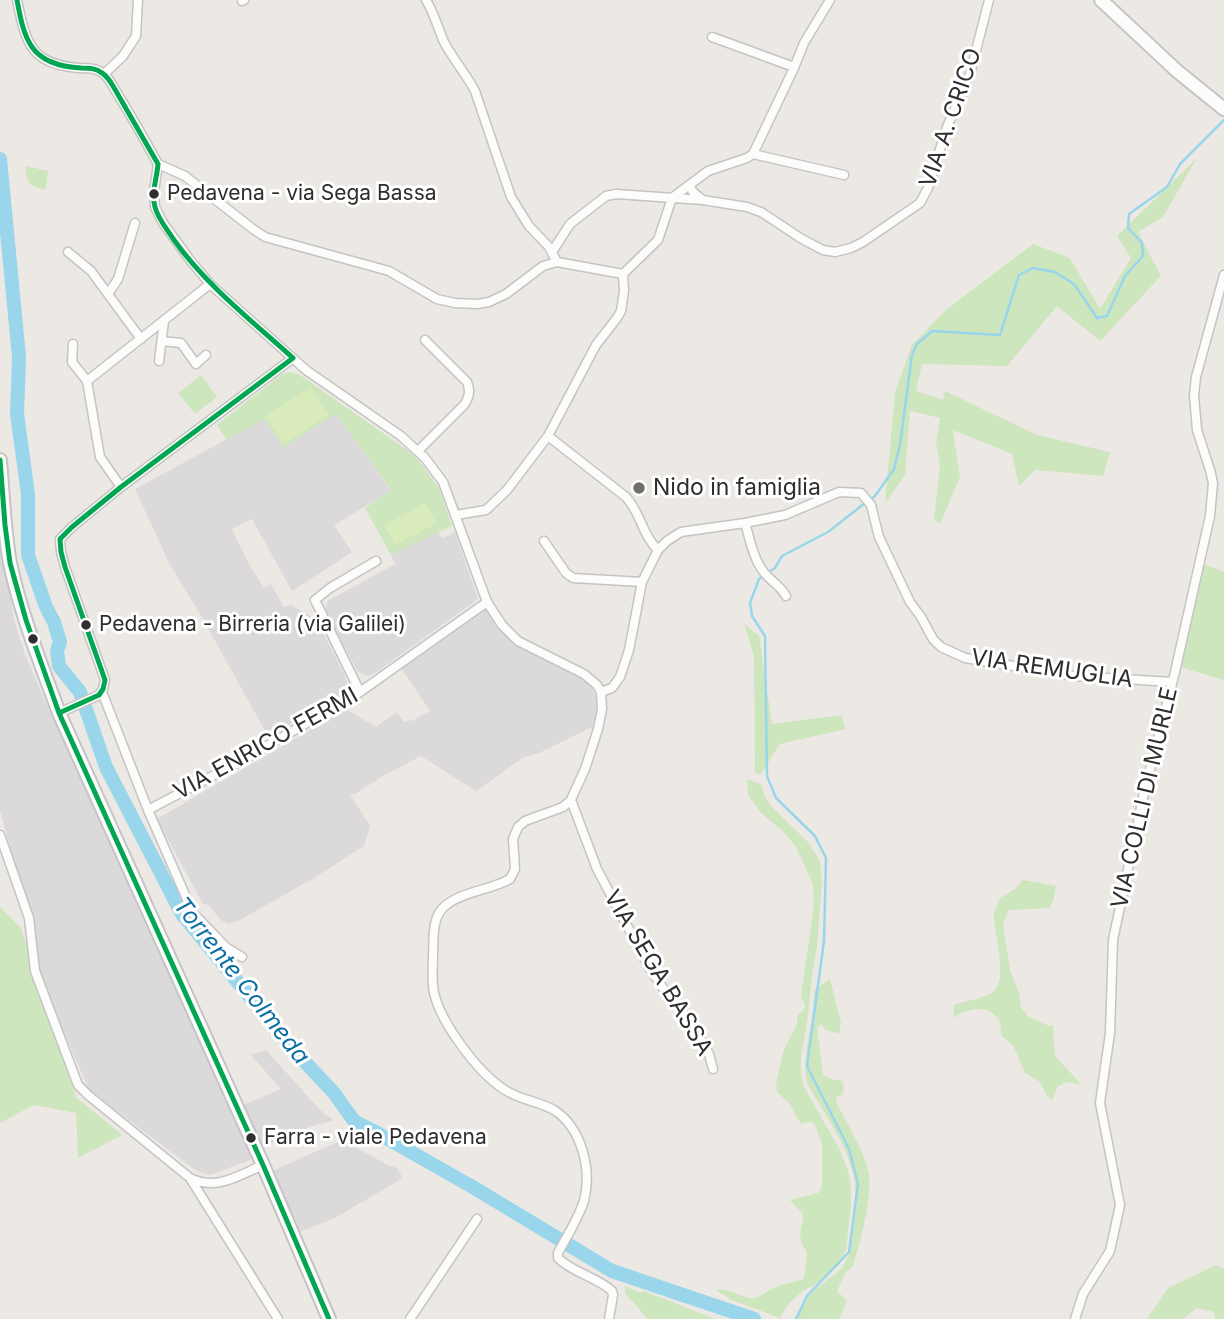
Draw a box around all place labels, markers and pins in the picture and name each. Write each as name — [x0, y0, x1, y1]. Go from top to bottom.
place label: Pedavena - via Sega Bassa — [167, 181, 437, 207]
marker: Pedavena - via Sega Bassa — [147, 187, 161, 201]
place label: Nido in famiglia — [653, 474, 821, 502]
marker: Nido in famiglia — [631, 480, 647, 496]
place label: Pedavena - Birreria (via Galilei) — [99, 612, 406, 638]
marker: Pedavena - Birreria (via Galilei) — [79, 618, 93, 632]
unlabelled marker — [26, 632, 40, 646]
place label: Farra - viale Pedavena — [264, 1125, 487, 1151]
marker: Farra - viale Pedavena — [244, 1131, 258, 1145]

